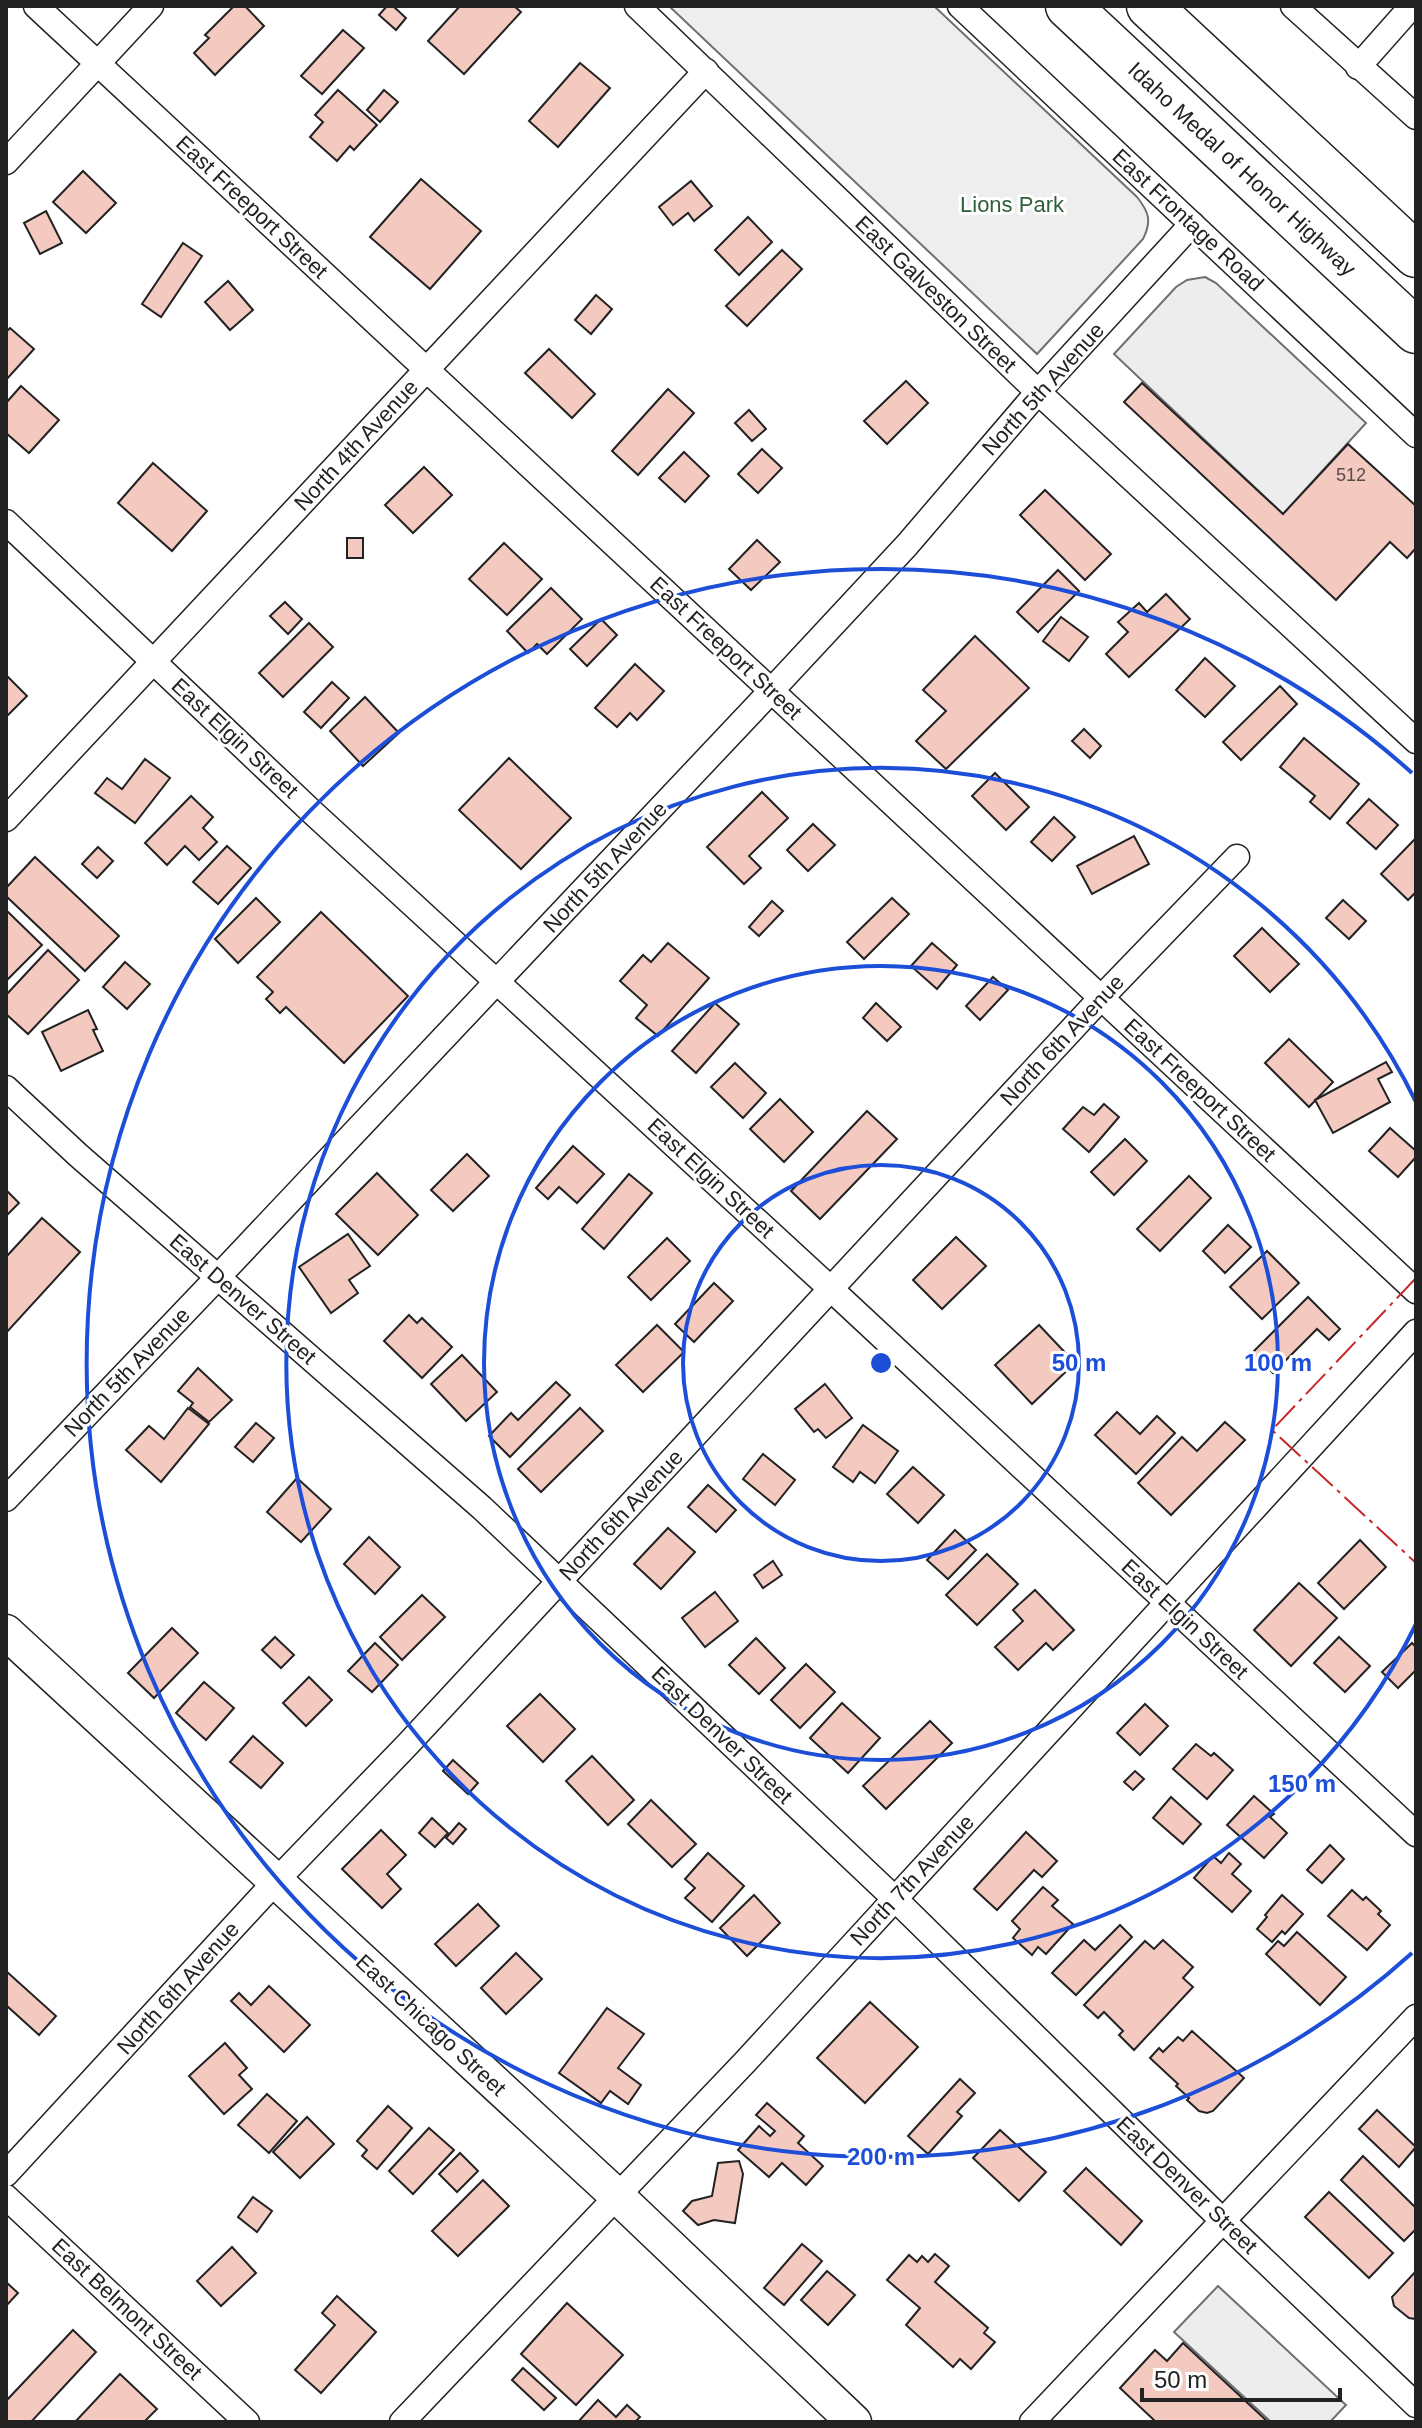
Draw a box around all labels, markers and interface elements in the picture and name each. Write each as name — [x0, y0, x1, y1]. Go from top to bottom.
street label: Idaho Medal of Honor Highway — [1123, 57, 1361, 281]
street label: East Freeport Street — [171, 130, 333, 284]
street label: East Frontage Road — [1107, 144, 1269, 296]
park label: Lions Park — [960, 192, 1065, 217]
street label: East Galveston Street — [850, 211, 1022, 377]
street label: North 5th Avenue — [977, 318, 1109, 460]
street label: North 4th Avenue — [289, 374, 423, 516]
house number: 512 — [1336, 465, 1366, 485]
street label: East Freeport Street — [645, 571, 807, 725]
street label: East Elgin Street — [167, 673, 303, 803]
street label: North 5th Avenue — [538, 796, 672, 938]
street label: North 6th Avenue — [995, 969, 1129, 1111]
street label: East Freeport Street — [1119, 1013, 1281, 1167]
street label: East Elgin Street — [643, 1113, 779, 1243]
street label: East Denver Street — [165, 1229, 321, 1369]
street label: North 5th Avenue — [59, 1302, 195, 1442]
centre of rings — [867, 1349, 895, 1377]
text: 50 m — [1052, 1349, 1106, 1376]
text: 100 m — [1244, 1349, 1312, 1376]
street label: North 6th Avenue — [554, 1444, 688, 1586]
street label: East Elgin Street — [1117, 1554, 1253, 1684]
street label: East Denver Street — [646, 1661, 798, 1809]
text: 150 m — [1268, 1770, 1336, 1797]
street label: North 7th Avenue — [845, 1809, 979, 1951]
street label: North 6th Avenue — [112, 1917, 244, 2059]
street label: East Chicago Street — [351, 1949, 511, 2101]
street label: East Denver Street — [1111, 2111, 1263, 2259]
text: 200 m — [847, 2143, 915, 2170]
street label: East Belmont Street — [47, 2233, 207, 2385]
scale bar — [1142, 2352, 1340, 2402]
text: 50 m — [1154, 2366, 1207, 2393]

